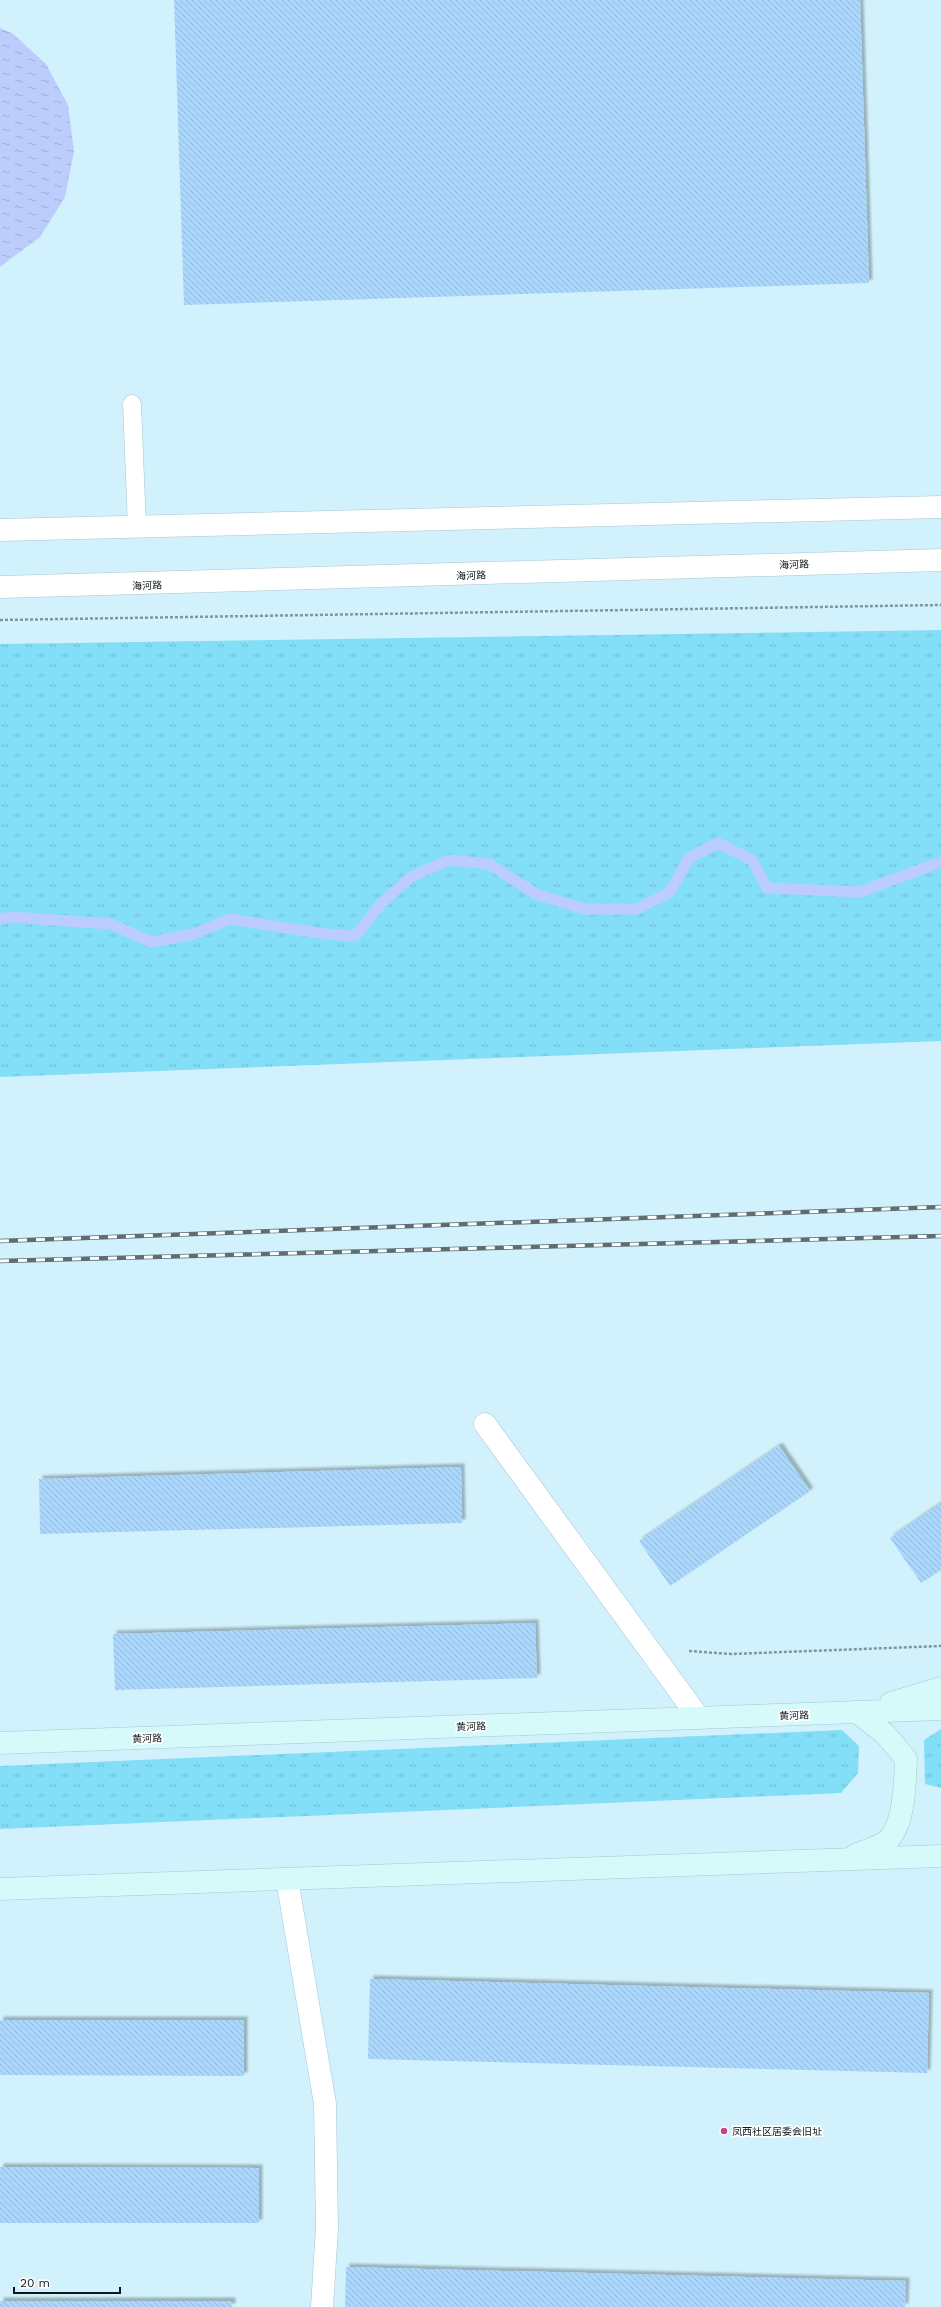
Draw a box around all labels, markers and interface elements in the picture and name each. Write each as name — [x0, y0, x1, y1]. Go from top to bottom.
street label: 海河路 — [779, 558, 809, 571]
street label: 海河路 — [456, 569, 486, 582]
street label: 海河路 — [132, 579, 162, 592]
street label: 黄河路 — [779, 1709, 809, 1722]
street label: 黄河路 — [456, 1720, 486, 1733]
street label: 黄河路 — [132, 1732, 162, 1745]
marker: 凤西社区居委会旧址 — [719, 2126, 729, 2136]
place label: 凤西社区居委会旧址 — [732, 2126, 822, 2137]
scale bar — [14, 2269, 120, 2295]
text: 20 m — [20, 2276, 50, 2290]

